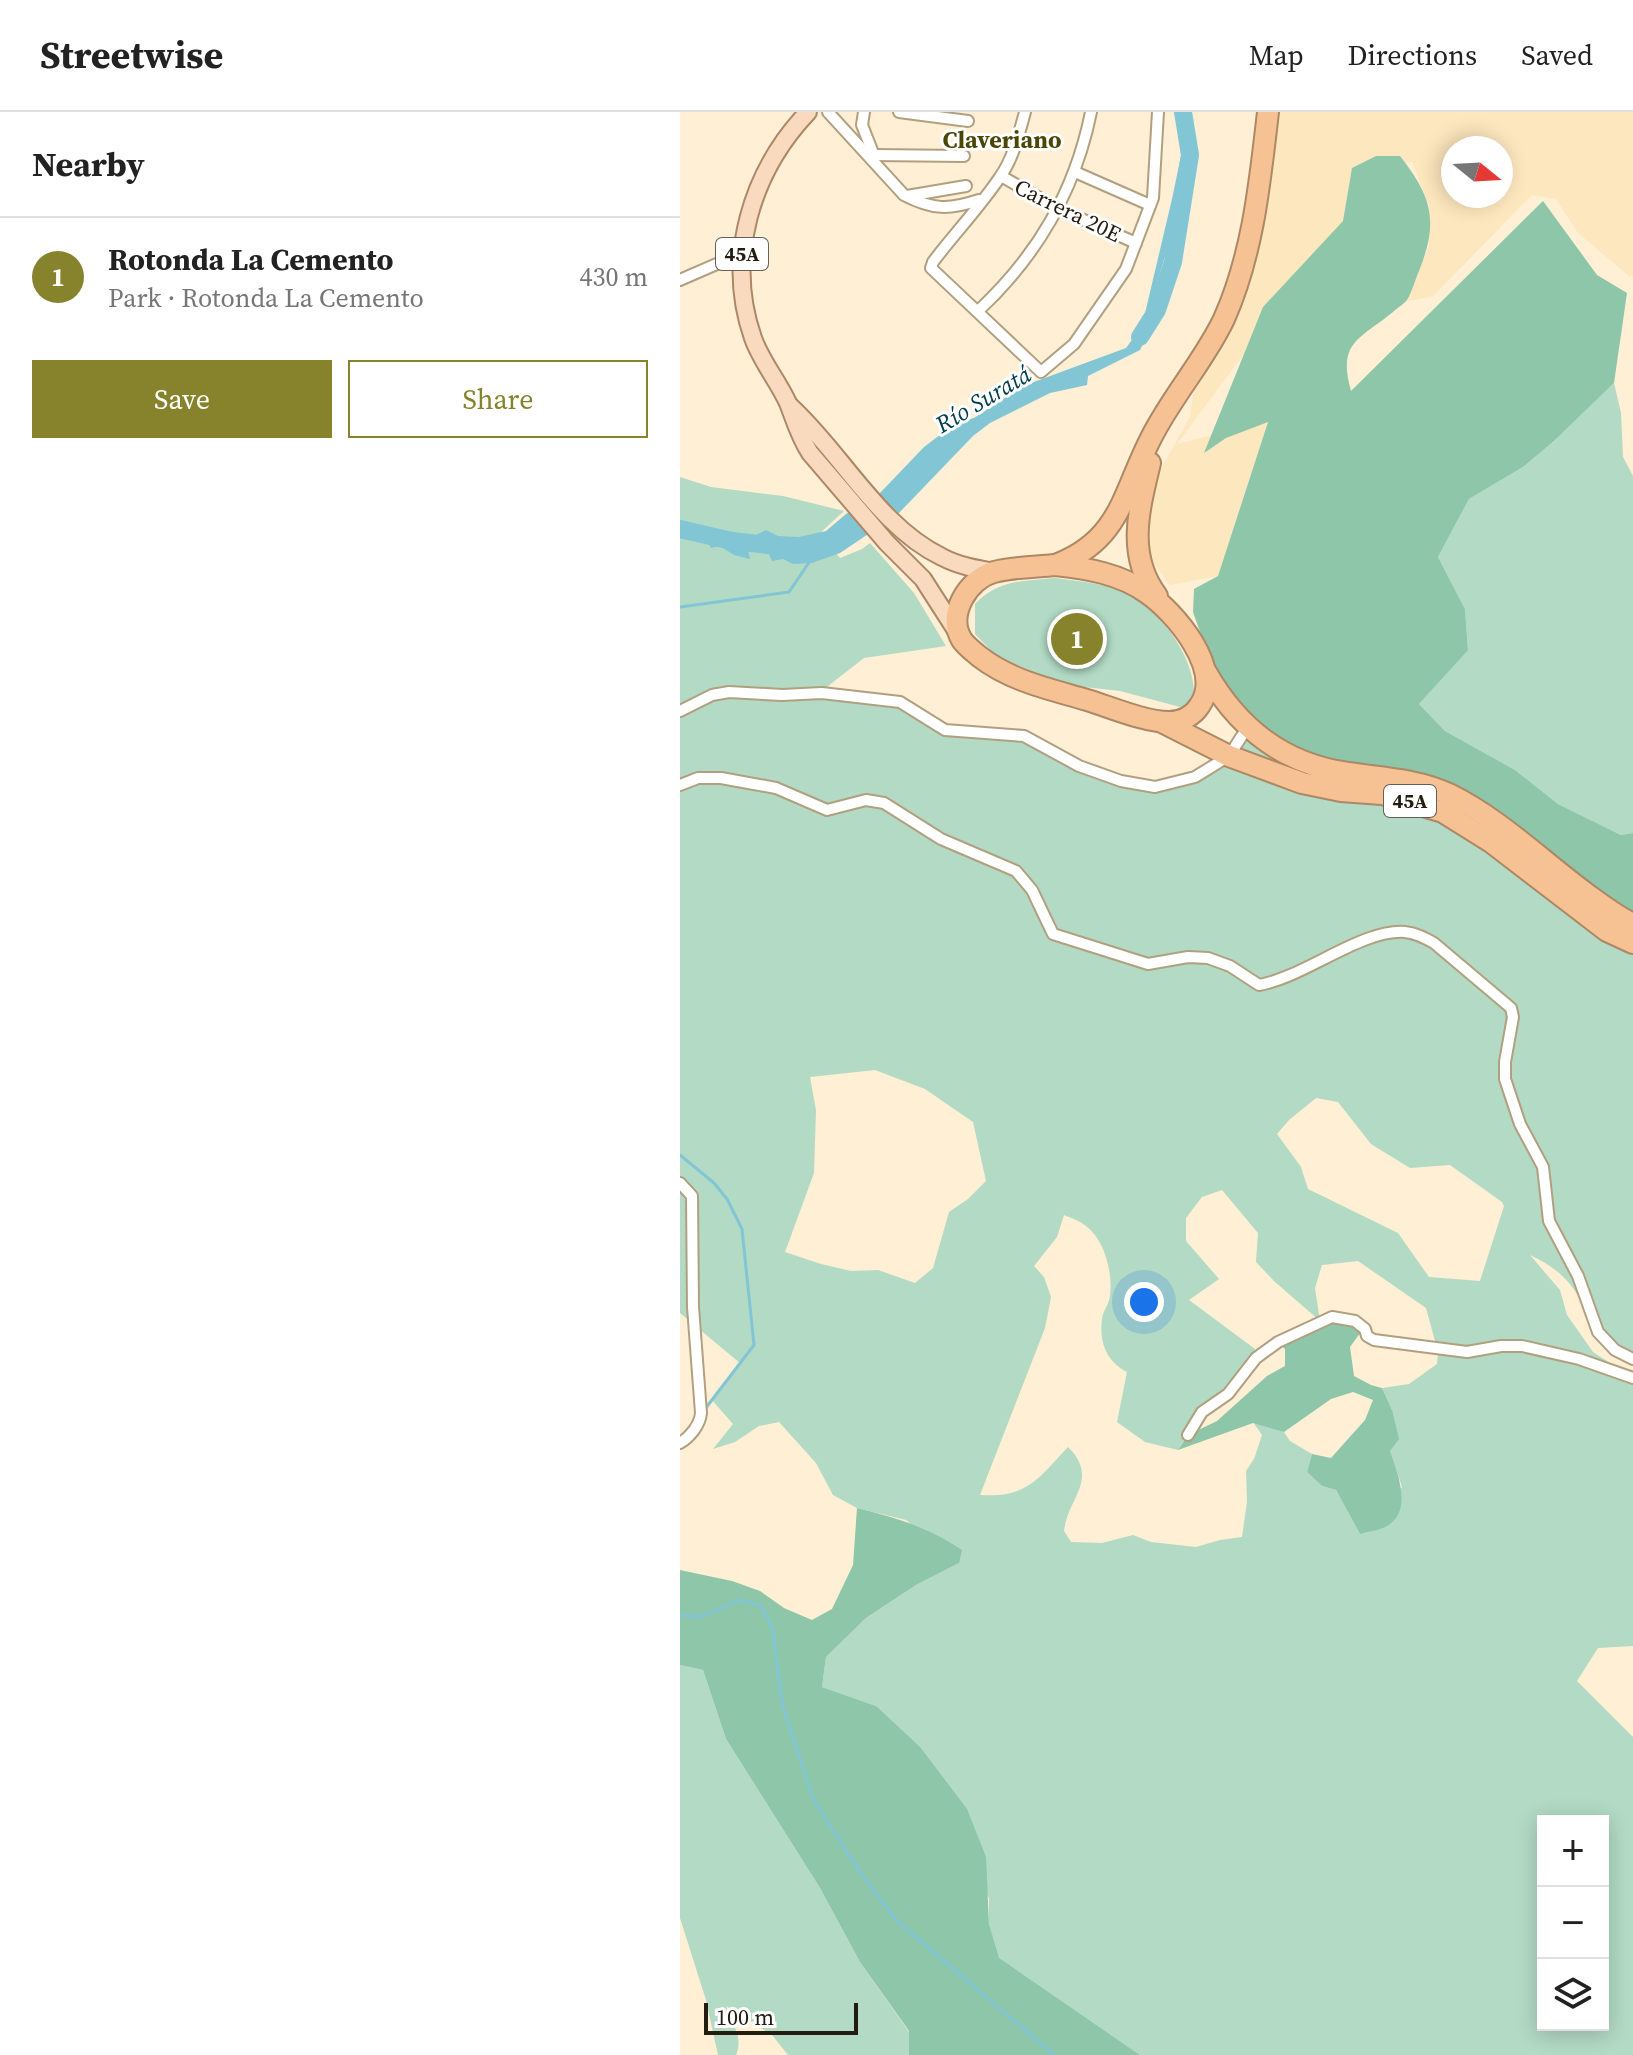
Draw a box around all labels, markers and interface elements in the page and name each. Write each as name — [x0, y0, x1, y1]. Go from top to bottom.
text: Streetwise — [40, 29, 223, 81]
text: Map — [1249, 36, 1304, 74]
text: Directions — [1348, 36, 1477, 74]
text: Saved — [1521, 36, 1593, 74]
district label: Claveriano — [942, 123, 1062, 156]
north arrow — [1441, 136, 1513, 208]
text: Nearby — [32, 141, 145, 187]
street label: Carrera 20E — [1010, 171, 1126, 249]
road number: 45A — [716, 238, 768, 270]
text: Rotonda La Cemento — [108, 239, 394, 280]
text: 1 — [51, 259, 65, 295]
text: 430 m — [580, 259, 648, 295]
text: Park · Rotonda La Cemento — [108, 280, 424, 316]
water label: Río Suratá — [928, 357, 1037, 441]
button: Save — [32, 360, 332, 438]
button: Share — [348, 360, 648, 438]
pin: 1 — [1051, 609, 1103, 669]
road number: 45A — [1384, 785, 1436, 817]
your location — [1124, 1282, 1164, 1322]
map controls — [1537, 1815, 1609, 2031]
button: + — [1537, 1815, 1609, 1887]
button: − — [1537, 1887, 1609, 1959]
button: layers — [1537, 1959, 1609, 2031]
scale bar — [704, 1999, 858, 2035]
text: 100 m — [716, 2002, 774, 2032]

